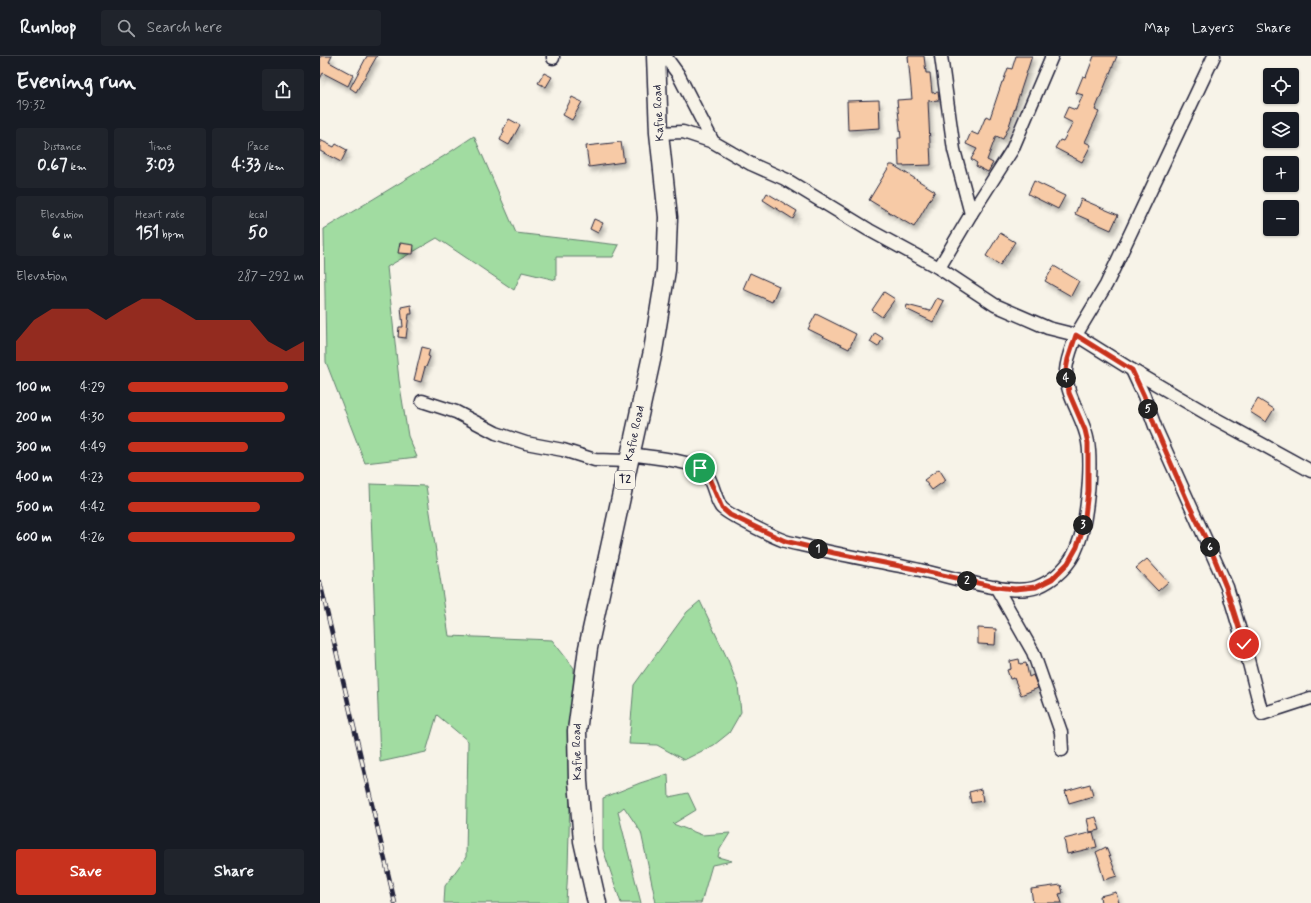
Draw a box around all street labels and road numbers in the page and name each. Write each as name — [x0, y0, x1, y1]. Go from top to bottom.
street label: Kafue Road — [650, 84, 668, 142]
street label: Kafue Road — [621, 404, 649, 463]
road number: T2 — [615, 471, 635, 489]
street label: Kafue Road — [569, 722, 586, 780]

